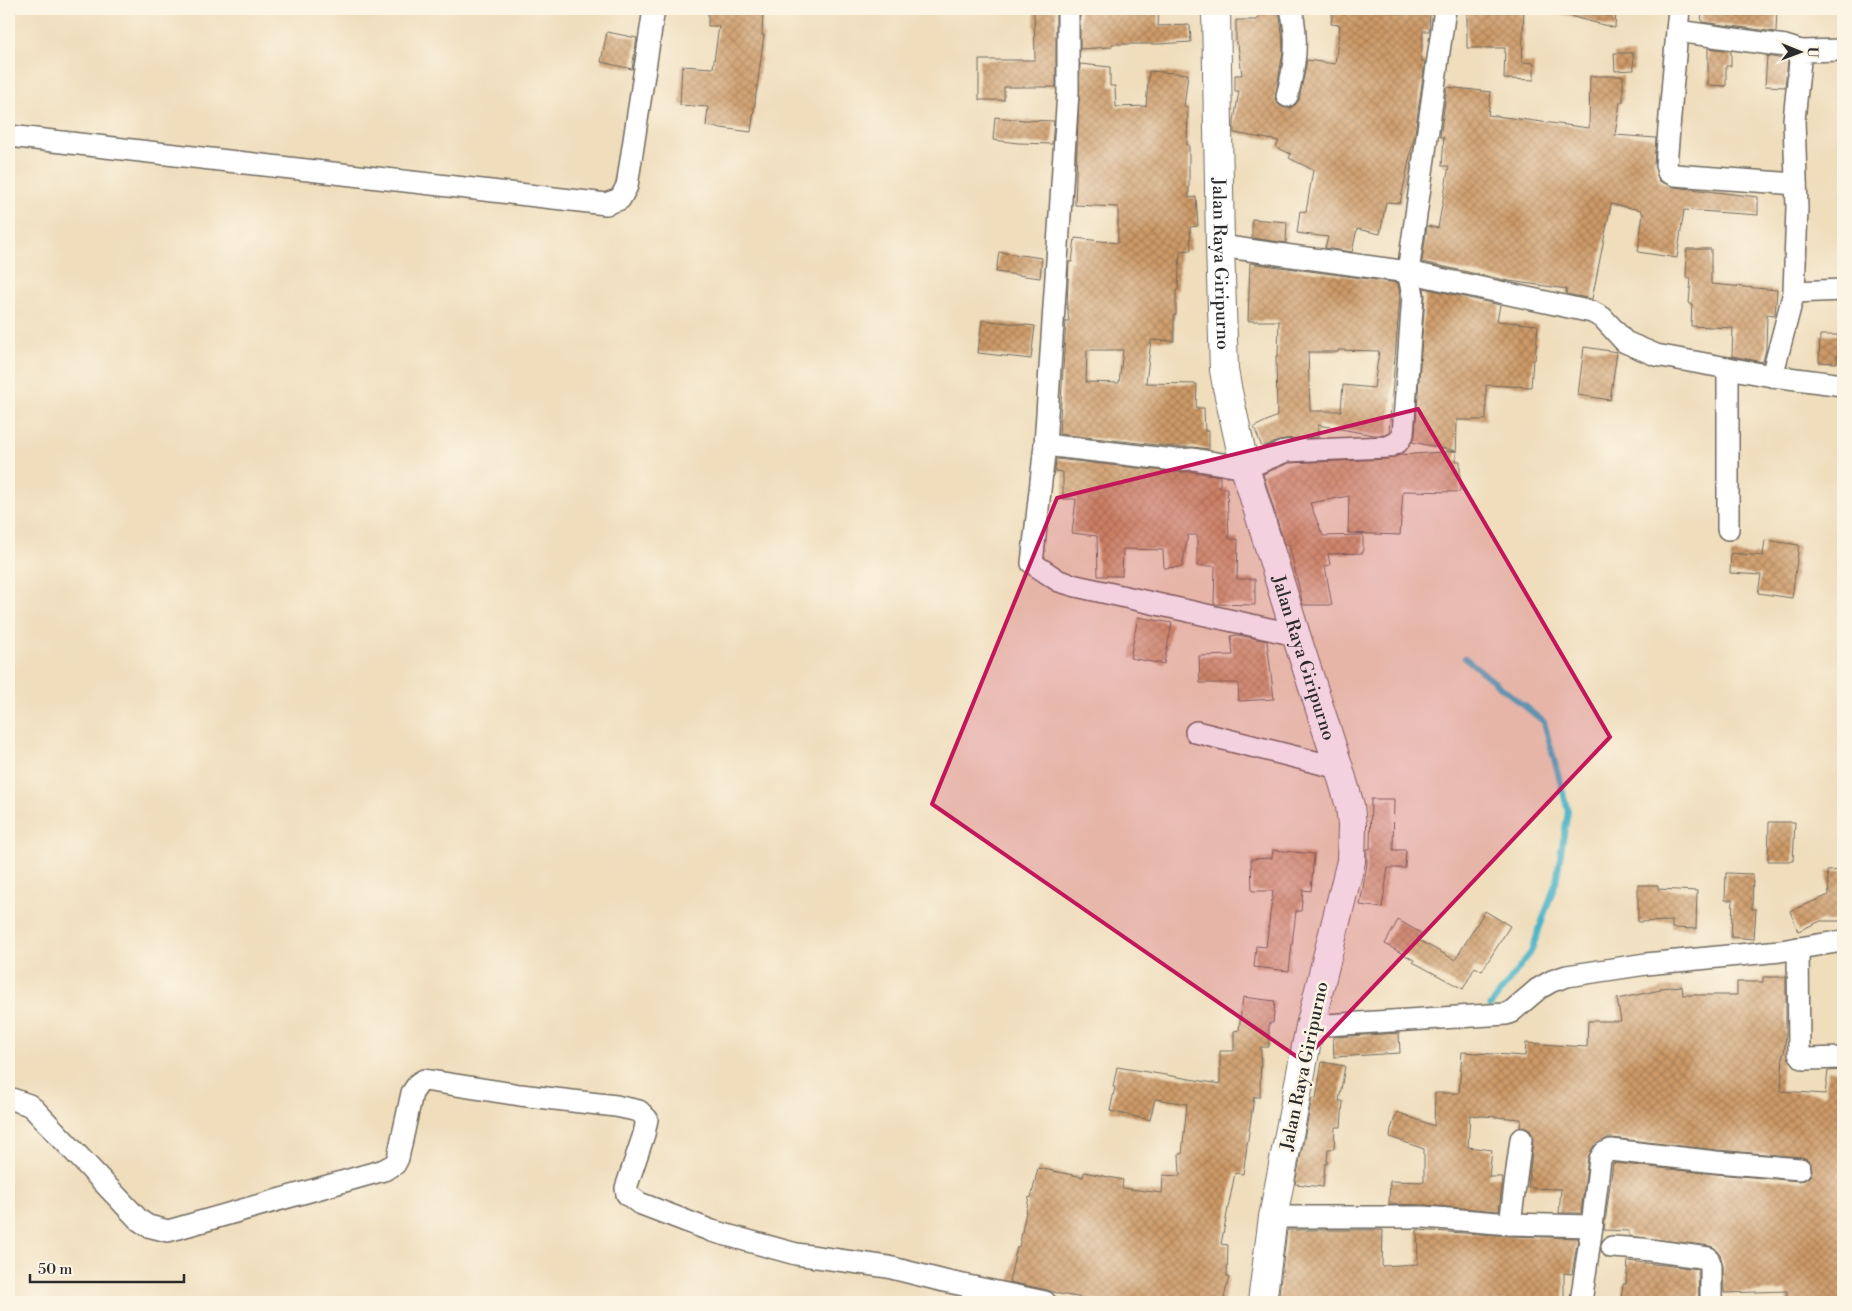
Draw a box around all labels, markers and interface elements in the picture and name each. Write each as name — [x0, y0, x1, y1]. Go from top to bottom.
north arrow — [1774, 28, 1824, 78]
text: U — [1803, 47, 1821, 58]
street label: Jalan Raya Giripurno — [1207, 177, 1234, 350]
street label: Jalan Raya Giripurno — [1266, 572, 1340, 743]
street label: Jalan Raya Giripurno — [1275, 980, 1334, 1153]
scale bar — [30, 1251, 184, 1283]
text: 50 m — [38, 1260, 72, 1279]

